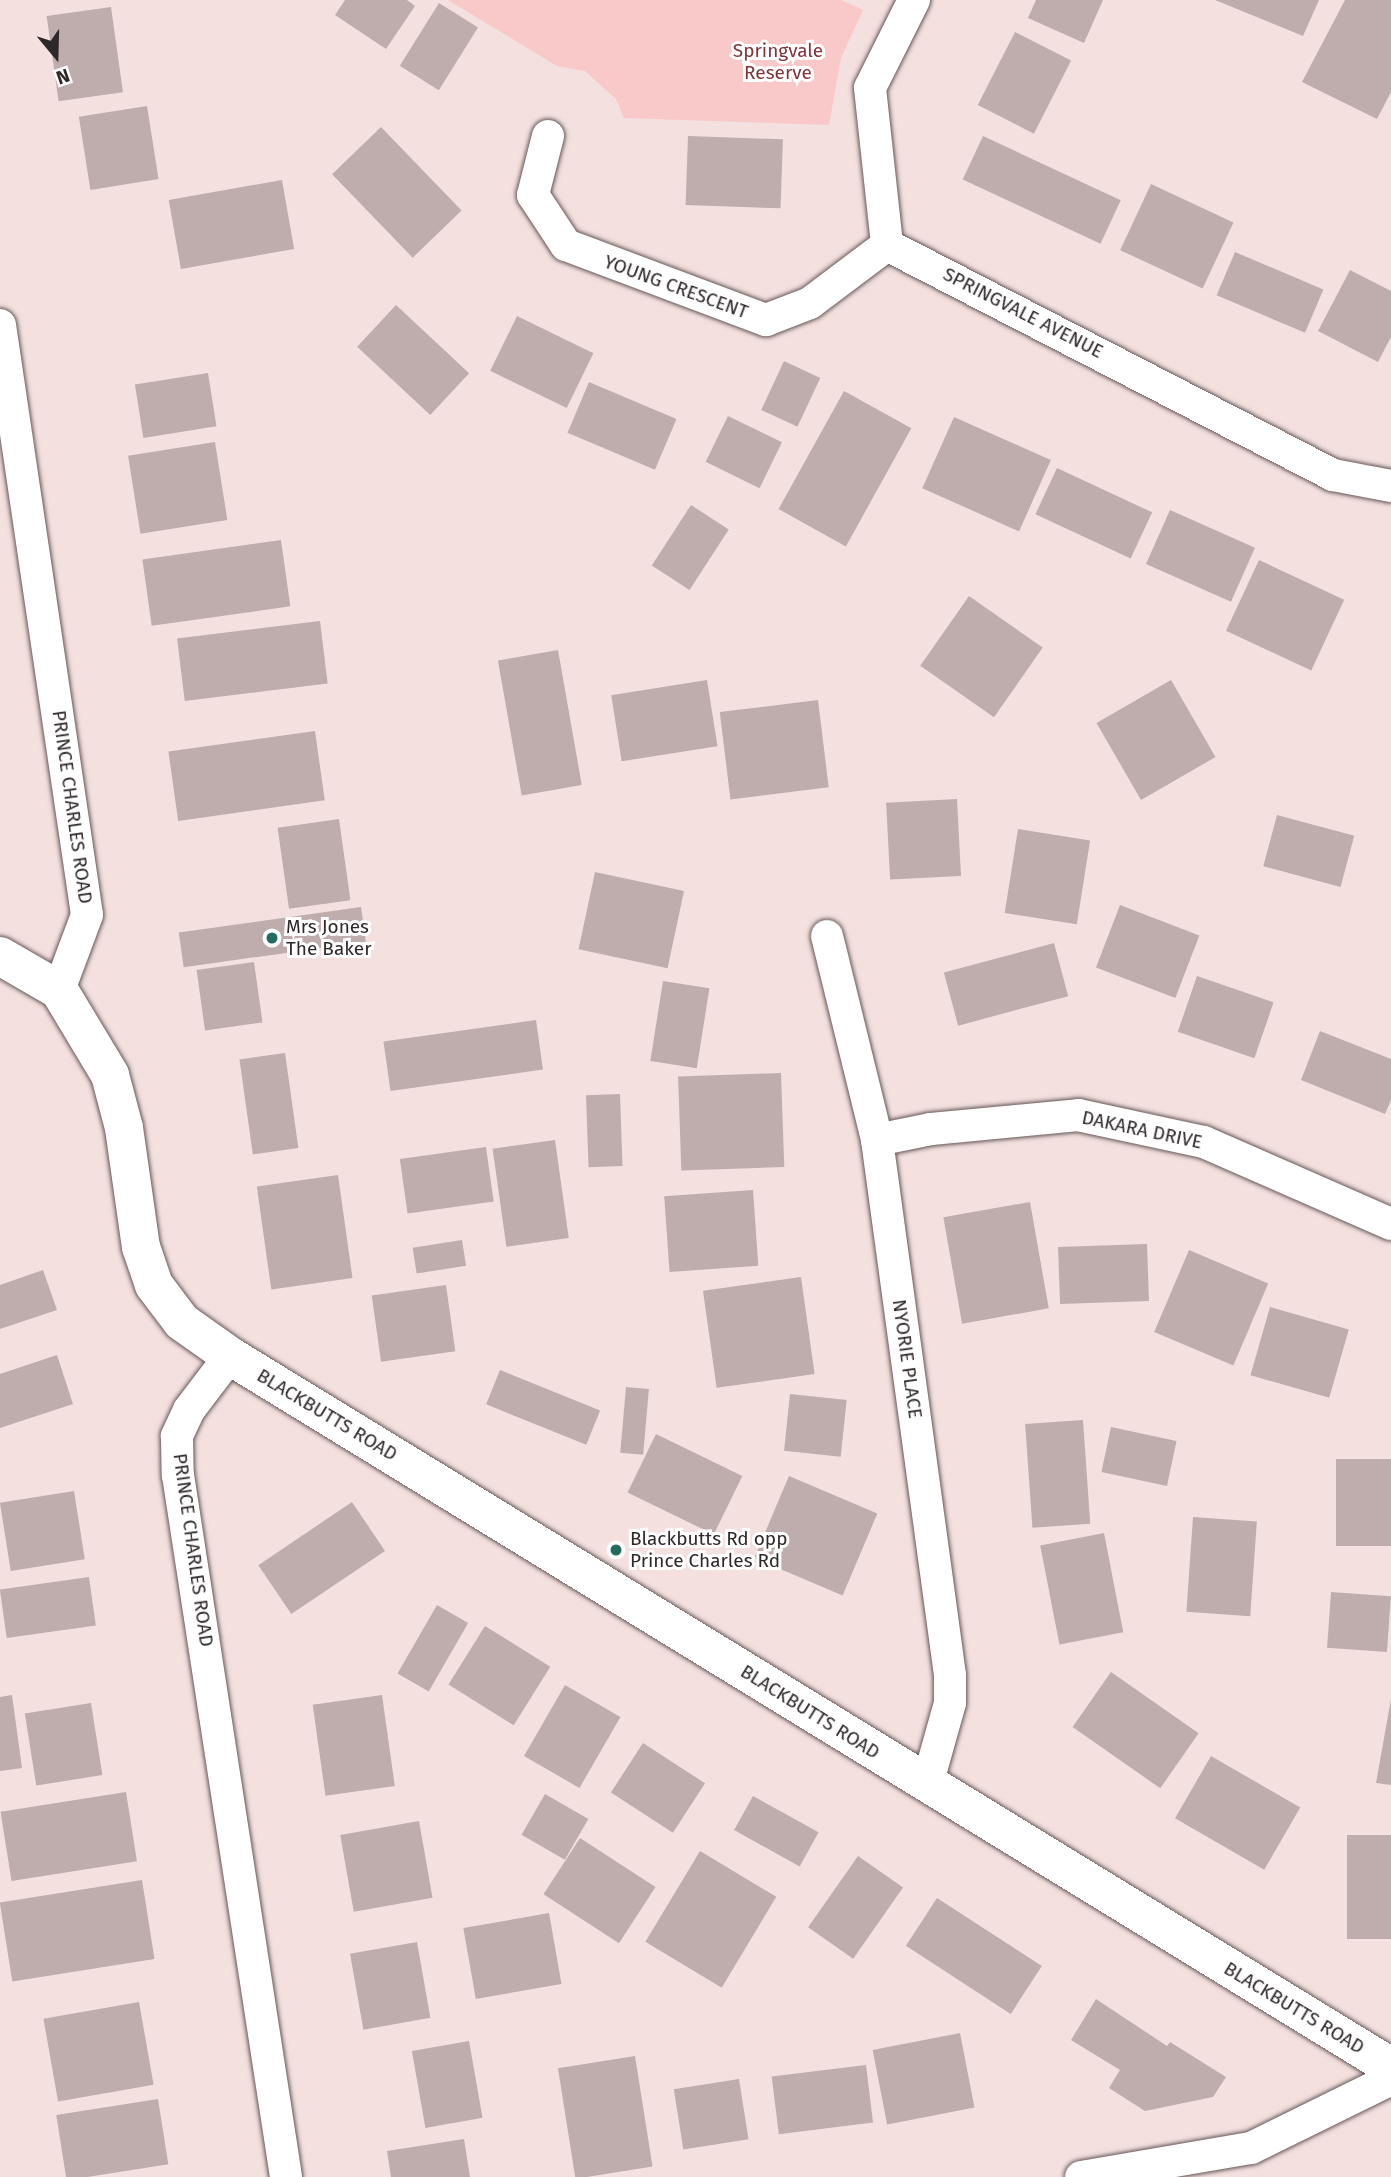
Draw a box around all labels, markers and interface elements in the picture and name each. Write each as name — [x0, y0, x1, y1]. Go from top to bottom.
north arrow — [21, 21, 91, 91]
park label: Springvale Reserve — [733, 40, 823, 84]
text: N — [53, 63, 73, 89]
street label: YOUNG CRESCENT — [601, 250, 751, 324]
street label: SPRINGVALE AVENUE — [939, 263, 1107, 363]
street label: PRINCE CHARLES ROAD — [47, 709, 97, 905]
place label: Mrs Jones The Baker — [286, 916, 371, 960]
marker: Mrs Jones The Baker — [264, 930, 280, 946]
street label: DAKARA DRIVE — [1080, 1106, 1204, 1154]
street label: NYORIE PLACE — [887, 1298, 927, 1420]
street label: BLACKBUTTS ROAD — [253, 1364, 401, 1466]
street label: PRINCE CHARLES ROAD — [168, 1452, 218, 1648]
place label: Blackbutts Rd opp Prince Charles Rd — [630, 1528, 787, 1572]
marker: Blackbutts Rd opp Prince Charles Rd — [608, 1542, 624, 1558]
street label: BLACKBUTTS ROAD — [736, 1660, 884, 1764]
street label: BLACKBUTTS ROAD — [1220, 1957, 1368, 2059]

